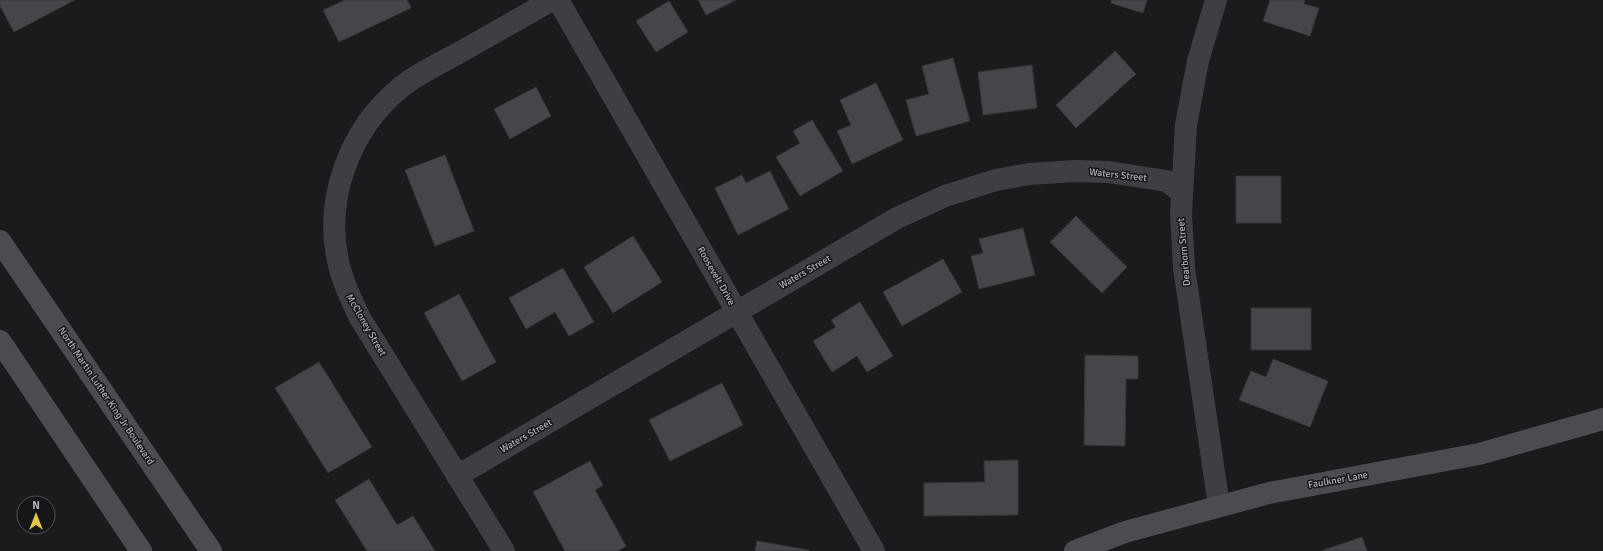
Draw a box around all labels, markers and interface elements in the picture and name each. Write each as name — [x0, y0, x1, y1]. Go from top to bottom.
street label: Waters Street — [1089, 166, 1148, 184]
street label: Dearborn Street — [1175, 217, 1193, 286]
street label: Roosevelt Drive — [694, 245, 738, 307]
street label: Waters Street — [777, 252, 833, 292]
street label: McCloney Street — [343, 292, 389, 359]
street label: North Martin Luther King Jr Boulevard — [55, 325, 157, 467]
street label: Waters Street — [498, 416, 554, 456]
street label: Faulkner Lane — [1307, 469, 1369, 491]
north arrow — [16, 495, 56, 535]
text: N — [32, 499, 40, 512]

